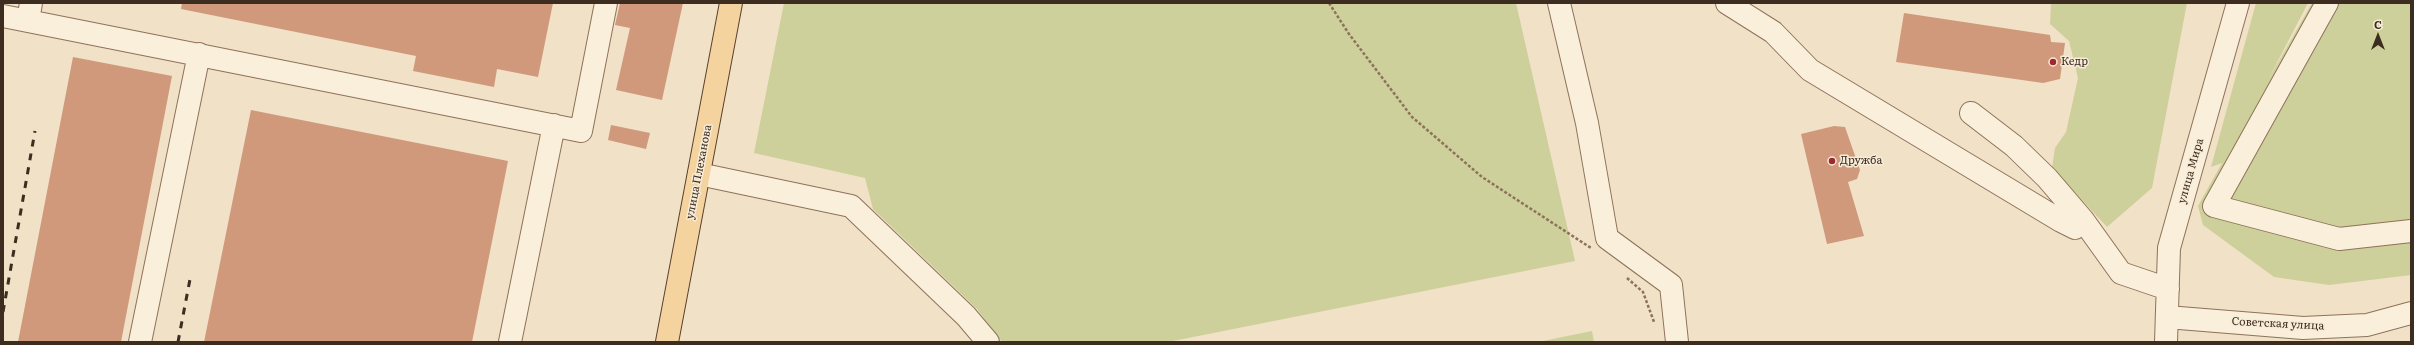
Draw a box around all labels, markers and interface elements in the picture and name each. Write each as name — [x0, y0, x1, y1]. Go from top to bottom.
north arrow — [2358, 16, 2398, 56]
text: С — [2374, 16, 2382, 32]
place label: Кедр — [2061, 55, 2088, 69]
marker: Кедр — [2048, 57, 2058, 67]
street label: улица Плеханова — [683, 124, 715, 220]
street label: улица Мира — [2175, 137, 2207, 205]
place label: Дружба — [1840, 154, 1882, 168]
marker: Дружба — [1827, 156, 1837, 166]
street label: Советская улица — [2231, 315, 2325, 333]

